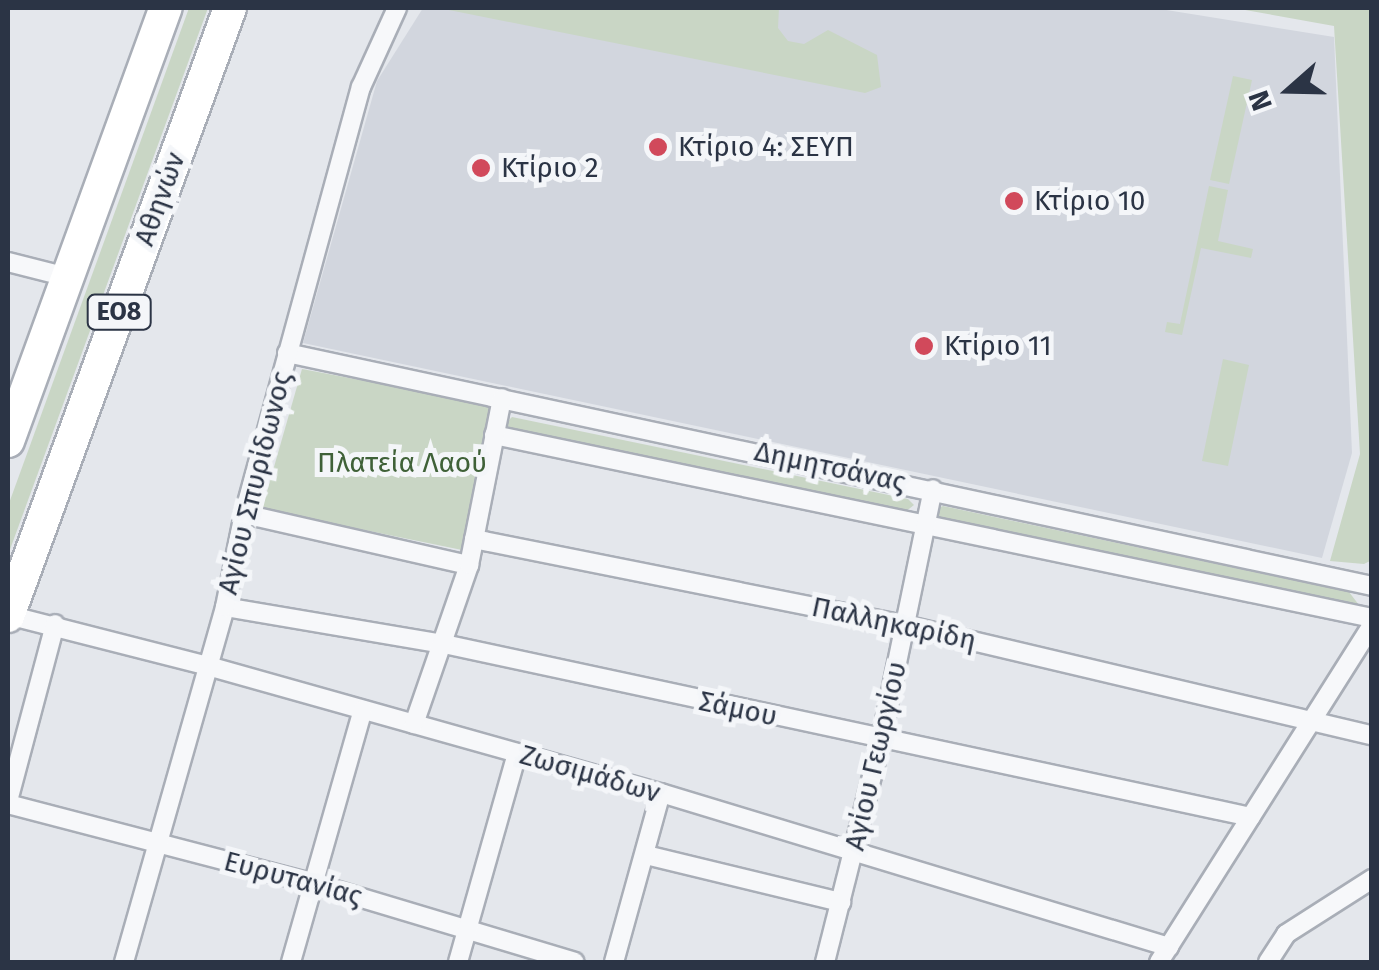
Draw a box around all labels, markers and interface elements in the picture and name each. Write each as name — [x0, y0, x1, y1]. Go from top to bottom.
north arrow — [1239, 40, 1339, 140]
text: N — [1242, 86, 1279, 115]
place label: Κτίριο 4: ΣΕΥΠ — [678, 130, 854, 164]
marker: Κτίριο 4: ΣΕΥΠ — [647, 136, 669, 158]
street label: Αθηνών — [128, 148, 192, 250]
place label: Κτίριο 2 — [501, 151, 599, 185]
marker: Κτίριο 2 — [470, 157, 492, 179]
place label: Κτίριο 10 — [1034, 184, 1145, 218]
marker: Κτίριο 10 — [1003, 190, 1025, 212]
road number: ΕΟ8 — [86, 292, 152, 332]
place label: Κτίριο 11 — [944, 329, 1052, 363]
marker: Κτίριο 11 — [913, 335, 935, 357]
street label: Αγίου Σπυρίδωνος — [211, 368, 299, 598]
street label: Δημητσάνας — [751, 435, 909, 499]
park label: Πλατεία Λαού — [317, 446, 487, 480]
street label: Παλληκαρίδη — [809, 590, 979, 658]
street label: Αγίου Γεωργίου — [838, 658, 914, 854]
street label: Σάμου — [696, 684, 780, 734]
street label: Ζωσιμάδων — [516, 738, 664, 810]
street label: Ευρυτανίας — [220, 844, 366, 914]

